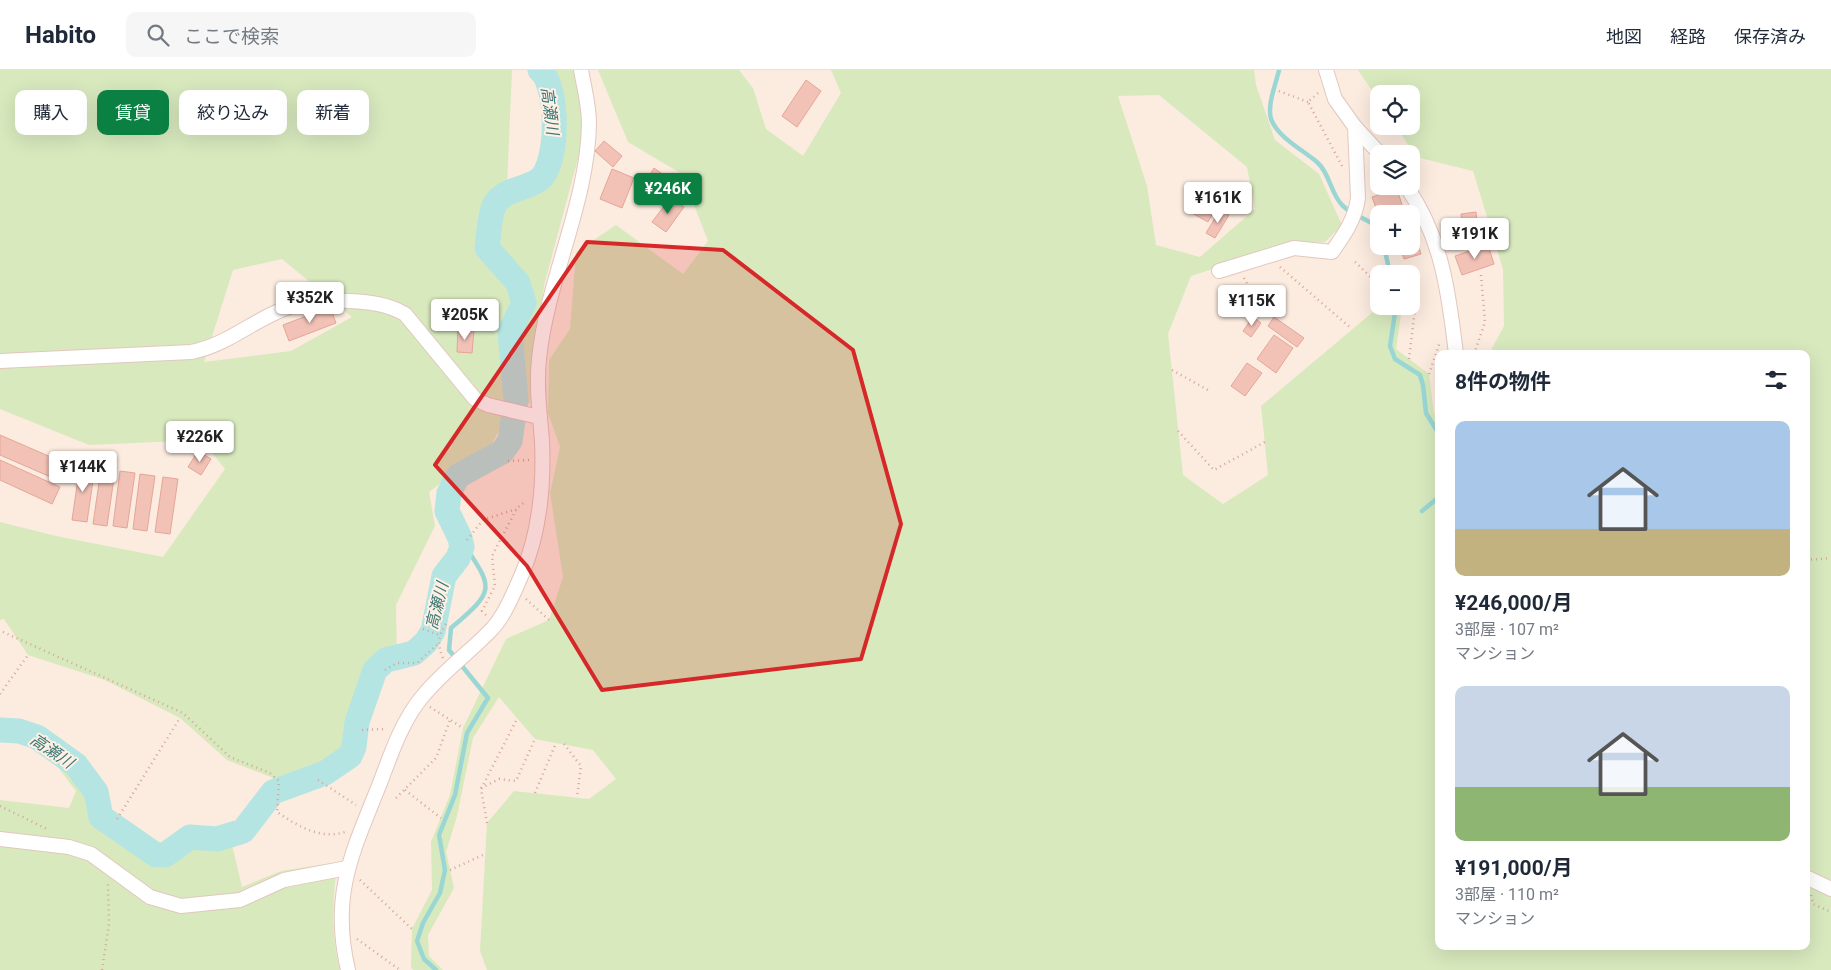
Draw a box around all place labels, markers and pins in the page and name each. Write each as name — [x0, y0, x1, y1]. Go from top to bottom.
pin: ¥246K — [633, 172, 703, 215]
pin: ¥161K — [1183, 182, 1253, 224]
pin: ¥191K — [1440, 218, 1510, 260]
pin: ¥352K — [275, 282, 345, 324]
pin: ¥115K — [1217, 284, 1287, 327]
pin: ¥205K — [430, 298, 500, 341]
pin: ¥226K — [165, 420, 235, 463]
pin: ¥144K — [48, 450, 118, 493]

